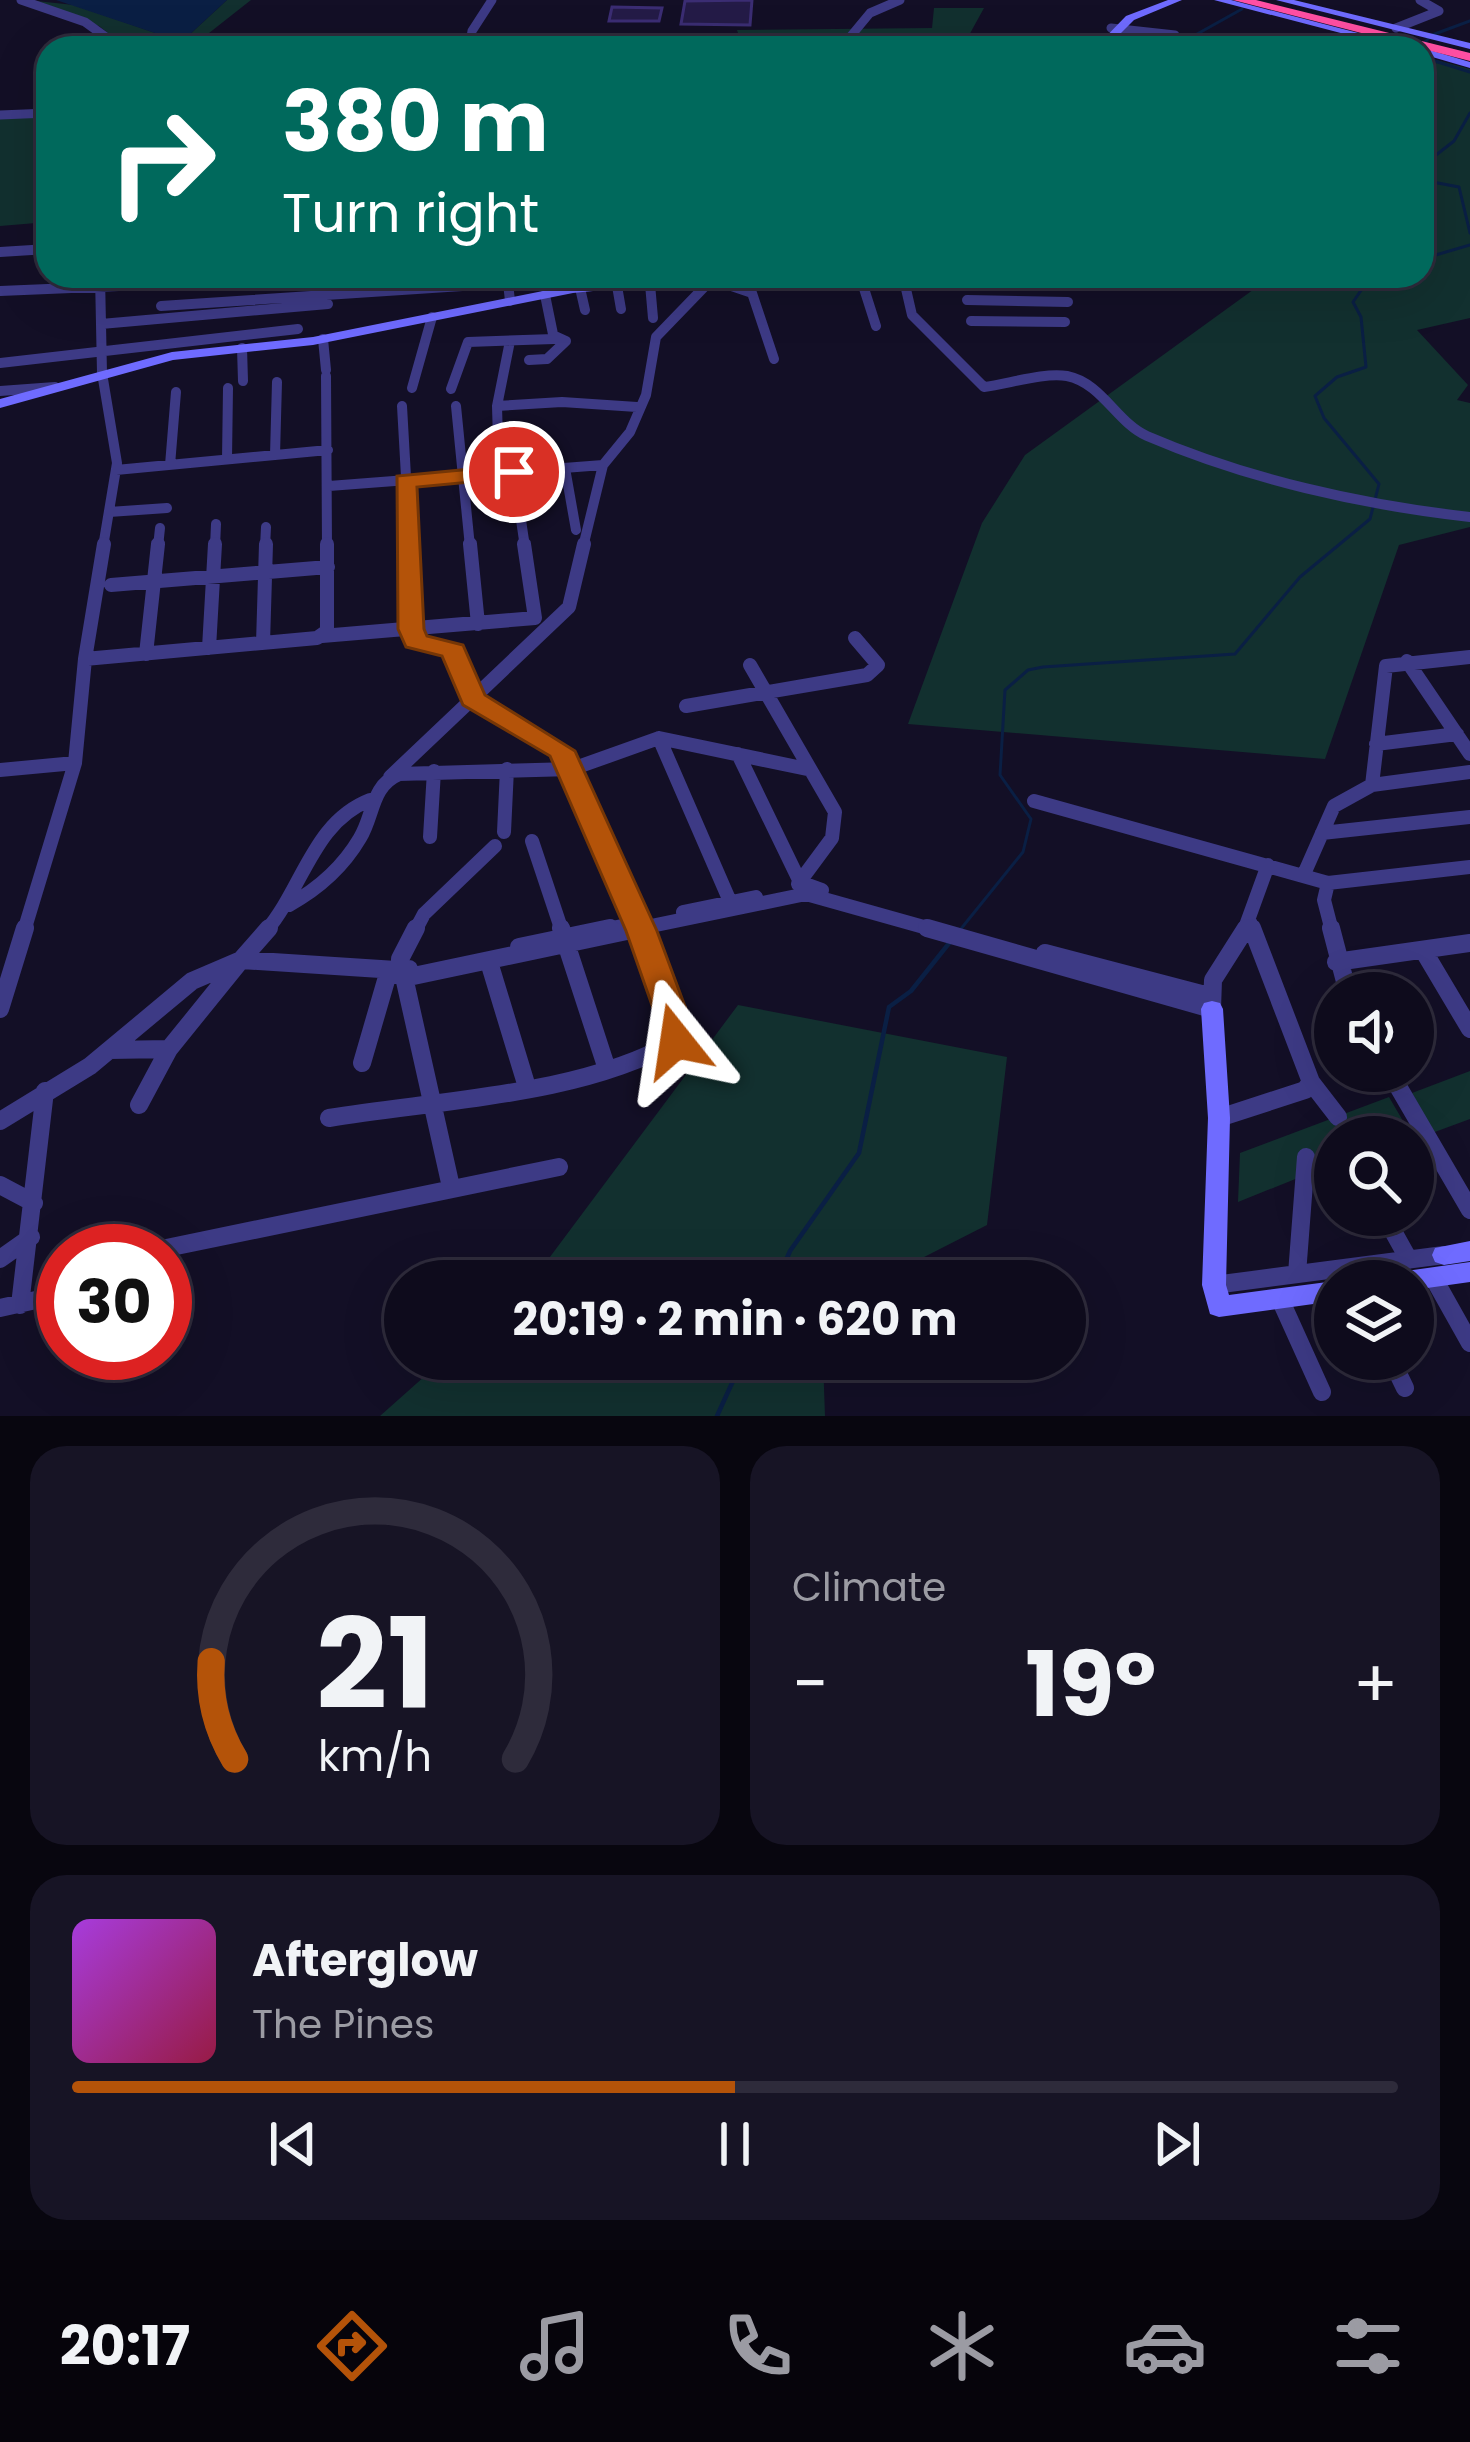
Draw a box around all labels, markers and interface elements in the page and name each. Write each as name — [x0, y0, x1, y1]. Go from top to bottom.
text: 380 m — [282, 63, 549, 180]
icon: right — [84, 84, 240, 240]
text: Turn right — [282, 175, 539, 251]
pin — [463, 421, 565, 523]
icon: arrive — [481, 439, 547, 505]
map controls — [1314, 972, 1434, 1380]
button: sound — [1314, 972, 1434, 1092]
position arrow — [613, 978, 739, 1104]
button: search — [1314, 1116, 1434, 1236]
speed limit sign: 30 — [36, 1224, 192, 1380]
button: layers — [1314, 1260, 1434, 1380]
text: 20:19 · 2 min · 620 m — [513, 1288, 957, 1351]
text: Climate — [792, 1560, 946, 1615]
text: 21 — [316, 1577, 434, 1752]
text: 19° — [1025, 1621, 1156, 1748]
text: − — [792, 1638, 828, 1730]
text: + — [1353, 1638, 1398, 1730]
text: km/h — [318, 1725, 432, 1785]
text: Afterglow — [252, 1929, 478, 1992]
text: The Pines — [252, 1997, 434, 2052]
icon: previous — [260, 2111, 326, 2177]
icon: pause — [702, 2111, 768, 2177]
icon: next — [1144, 2111, 1210, 2177]
icon: directions — [310, 2304, 394, 2388]
icon: music — [513, 2304, 597, 2388]
icon: phone — [716, 2304, 800, 2388]
icon: climate — [920, 2304, 1004, 2388]
icon: car — [1123, 2304, 1207, 2388]
icon: filters — [1326, 2304, 1410, 2388]
text: 20:17 — [60, 2308, 190, 2384]

